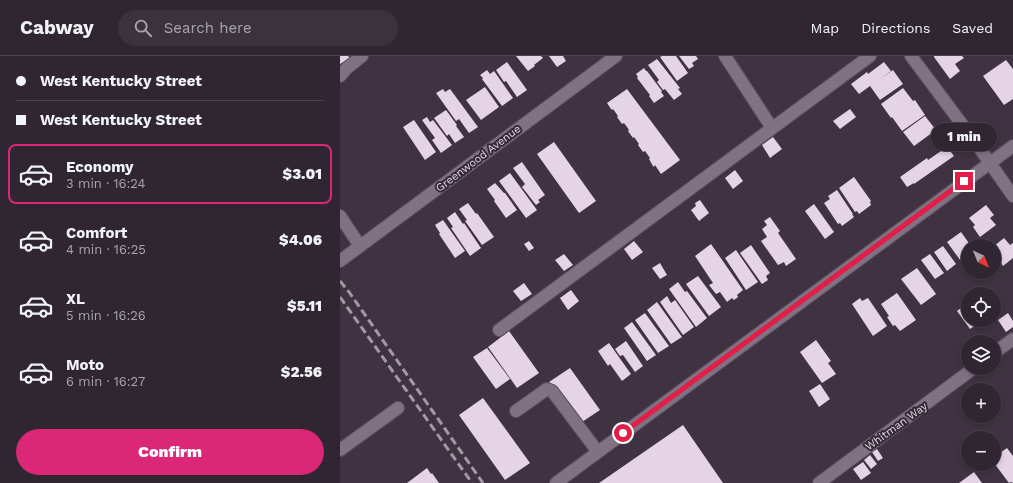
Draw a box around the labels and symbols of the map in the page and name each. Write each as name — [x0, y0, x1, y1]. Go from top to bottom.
street label: Greenwood Avenue — [433, 122, 523, 195]
callout: 1 min — [931, 123, 997, 151]
route end — [955, 172, 973, 190]
north arrow — [961, 239, 1001, 279]
street label: Whitman Way — [863, 399, 930, 453]
route start — [614, 424, 632, 442]

